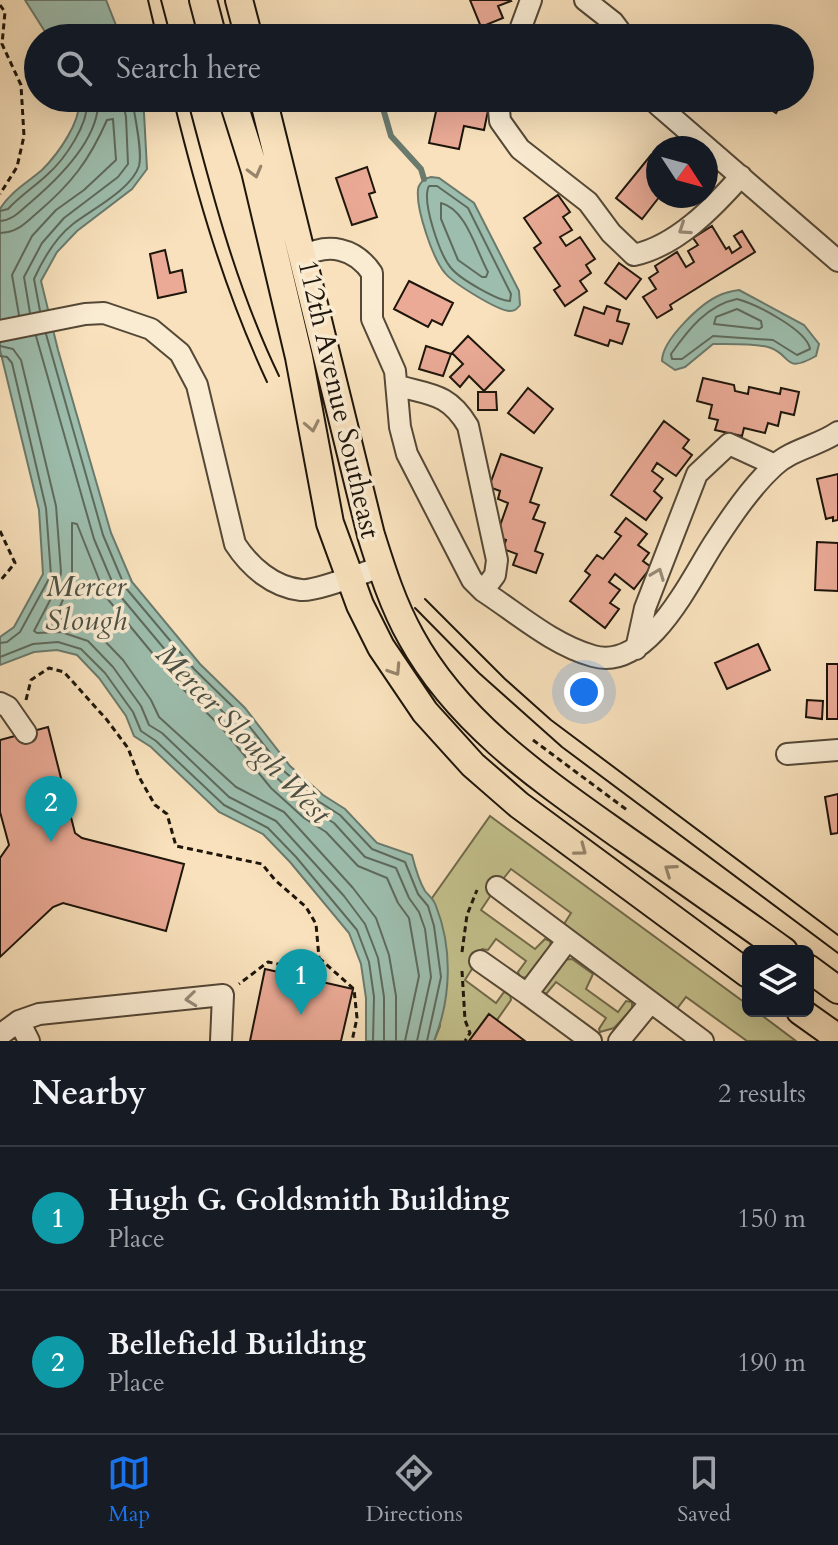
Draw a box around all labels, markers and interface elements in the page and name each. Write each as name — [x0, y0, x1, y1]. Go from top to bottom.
search box — [24, 24, 814, 112]
icon: search — [52, 46, 96, 90]
text: Search here — [116, 48, 261, 89]
north arrow — [646, 136, 718, 208]
one-way arrow — [245, 165, 262, 179]
one-way arrow — [679, 219, 693, 234]
street label: 112th Avenue Southeast — [288, 256, 390, 542]
one-way arrow — [303, 419, 320, 432]
water label: Mercer Slough — [45, 566, 128, 641]
one-way arrow — [648, 568, 665, 582]
water label: Mercer Slough West — [146, 635, 341, 834]
one-way arrow — [386, 661, 401, 676]
your location — [564, 672, 604, 712]
pin: 2 — [25, 776, 77, 842]
one-way arrow — [572, 840, 586, 854]
one-way arrow — [664, 865, 678, 880]
map controls — [742, 945, 814, 1017]
button: layers — [742, 945, 814, 1017]
pin: 1 — [275, 949, 327, 1015]
one-way arrow — [184, 990, 197, 1007]
text: Nearby — [32, 1070, 147, 1116]
text: 2 results — [718, 1076, 806, 1111]
text: Hugh G. Goldsmith Building — [108, 1180, 509, 1221]
text: 1 — [51, 1201, 65, 1236]
text: 150 m — [737, 1201, 806, 1236]
text: Place — [108, 1221, 165, 1256]
text: Bellefield Building — [108, 1324, 366, 1365]
text: 2 — [51, 1345, 65, 1380]
text: 190 m — [737, 1345, 806, 1380]
text: Place — [108, 1365, 165, 1400]
tab: Map — [107, 1451, 151, 1529]
tab: Directions — [366, 1451, 463, 1529]
tab: Saved — [677, 1451, 731, 1529]

